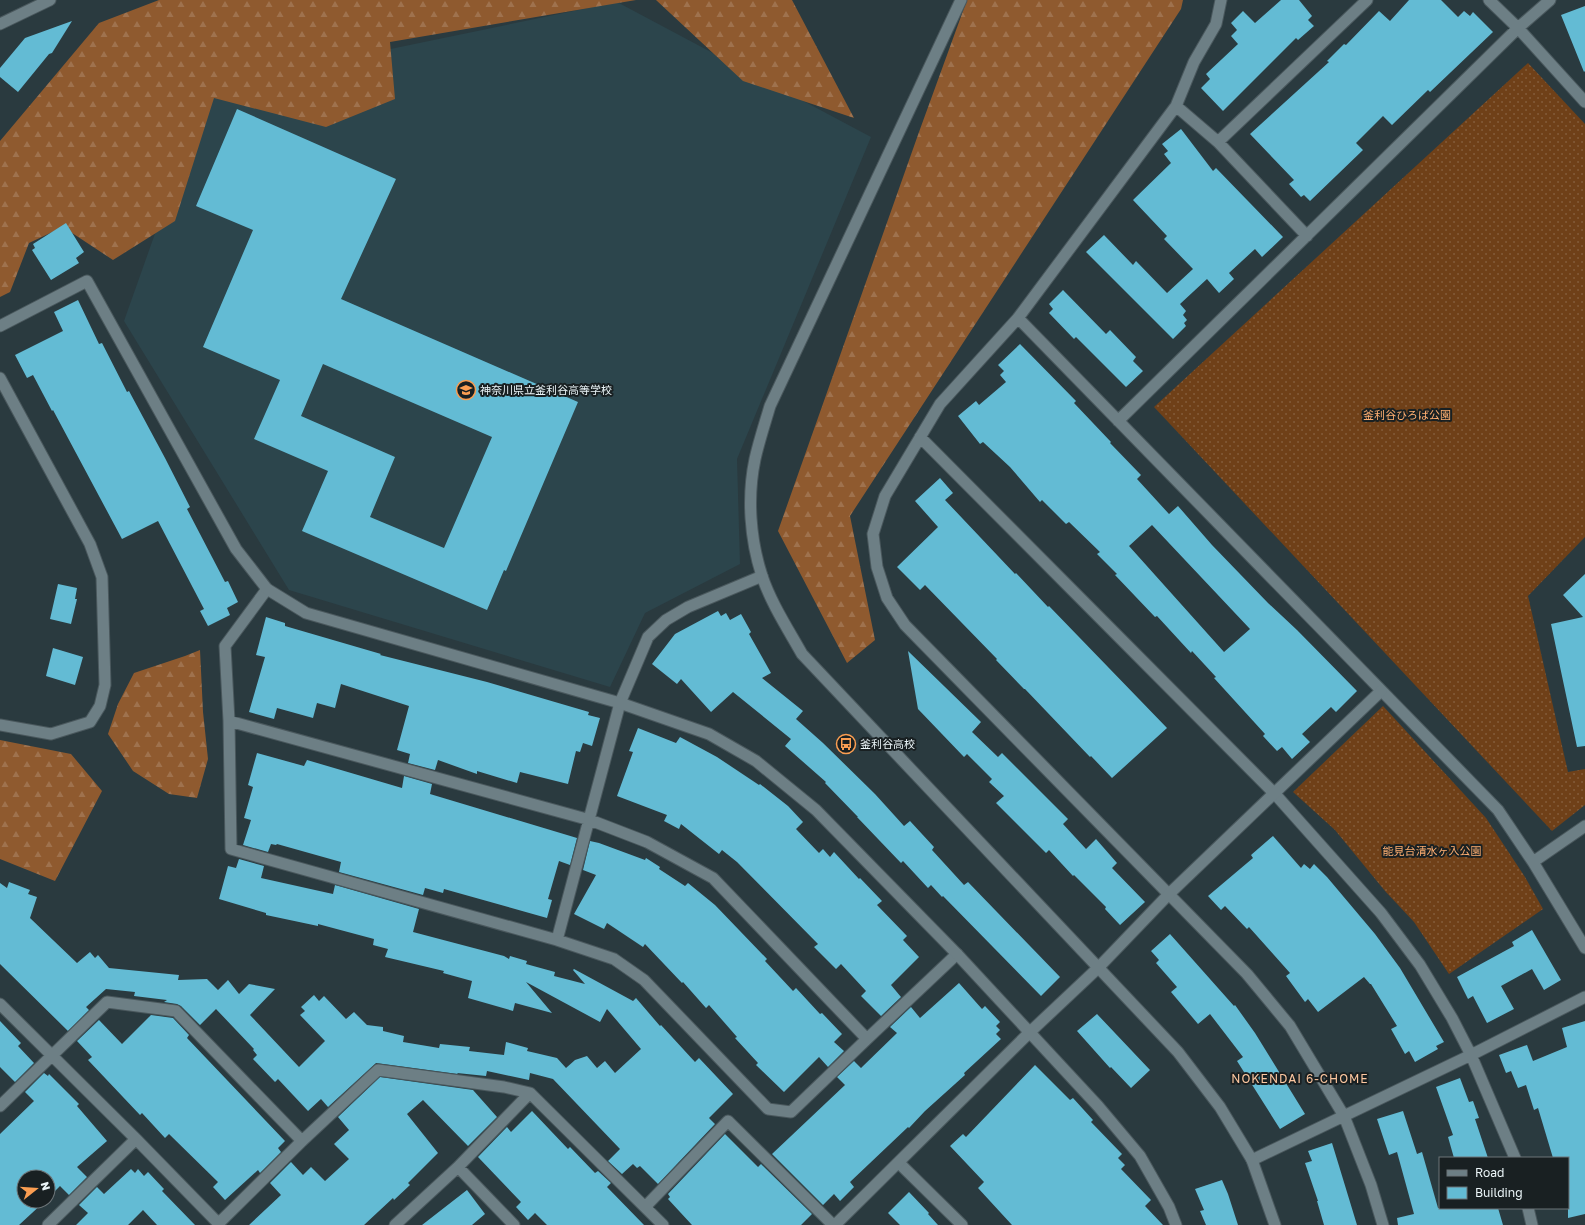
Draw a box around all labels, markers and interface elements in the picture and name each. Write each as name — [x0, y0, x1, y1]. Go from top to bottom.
school or university icon: 神奈川県立釜利谷高等学校 — [455, 379, 477, 401]
place label: 神奈川県立釜利谷高等学校 — [480, 383, 612, 396]
park label: 釜利谷ひろば公園 — [1363, 408, 1451, 421]
bus stop icon: 釜利谷高校 — [835, 733, 857, 755]
place label: 釜利谷高校 — [860, 737, 915, 750]
park label: 能見台清水ヶ入公園 — [1383, 844, 1482, 857]
district label: NOKENDAI 6-CHOME — [1231, 1071, 1369, 1086]
legend — [1439, 1157, 1569, 1209]
text: Road — [1475, 1165, 1504, 1180]
north arrow — [16, 1169, 56, 1209]
text: N — [39, 1180, 53, 1192]
text: Building — [1475, 1185, 1523, 1200]

